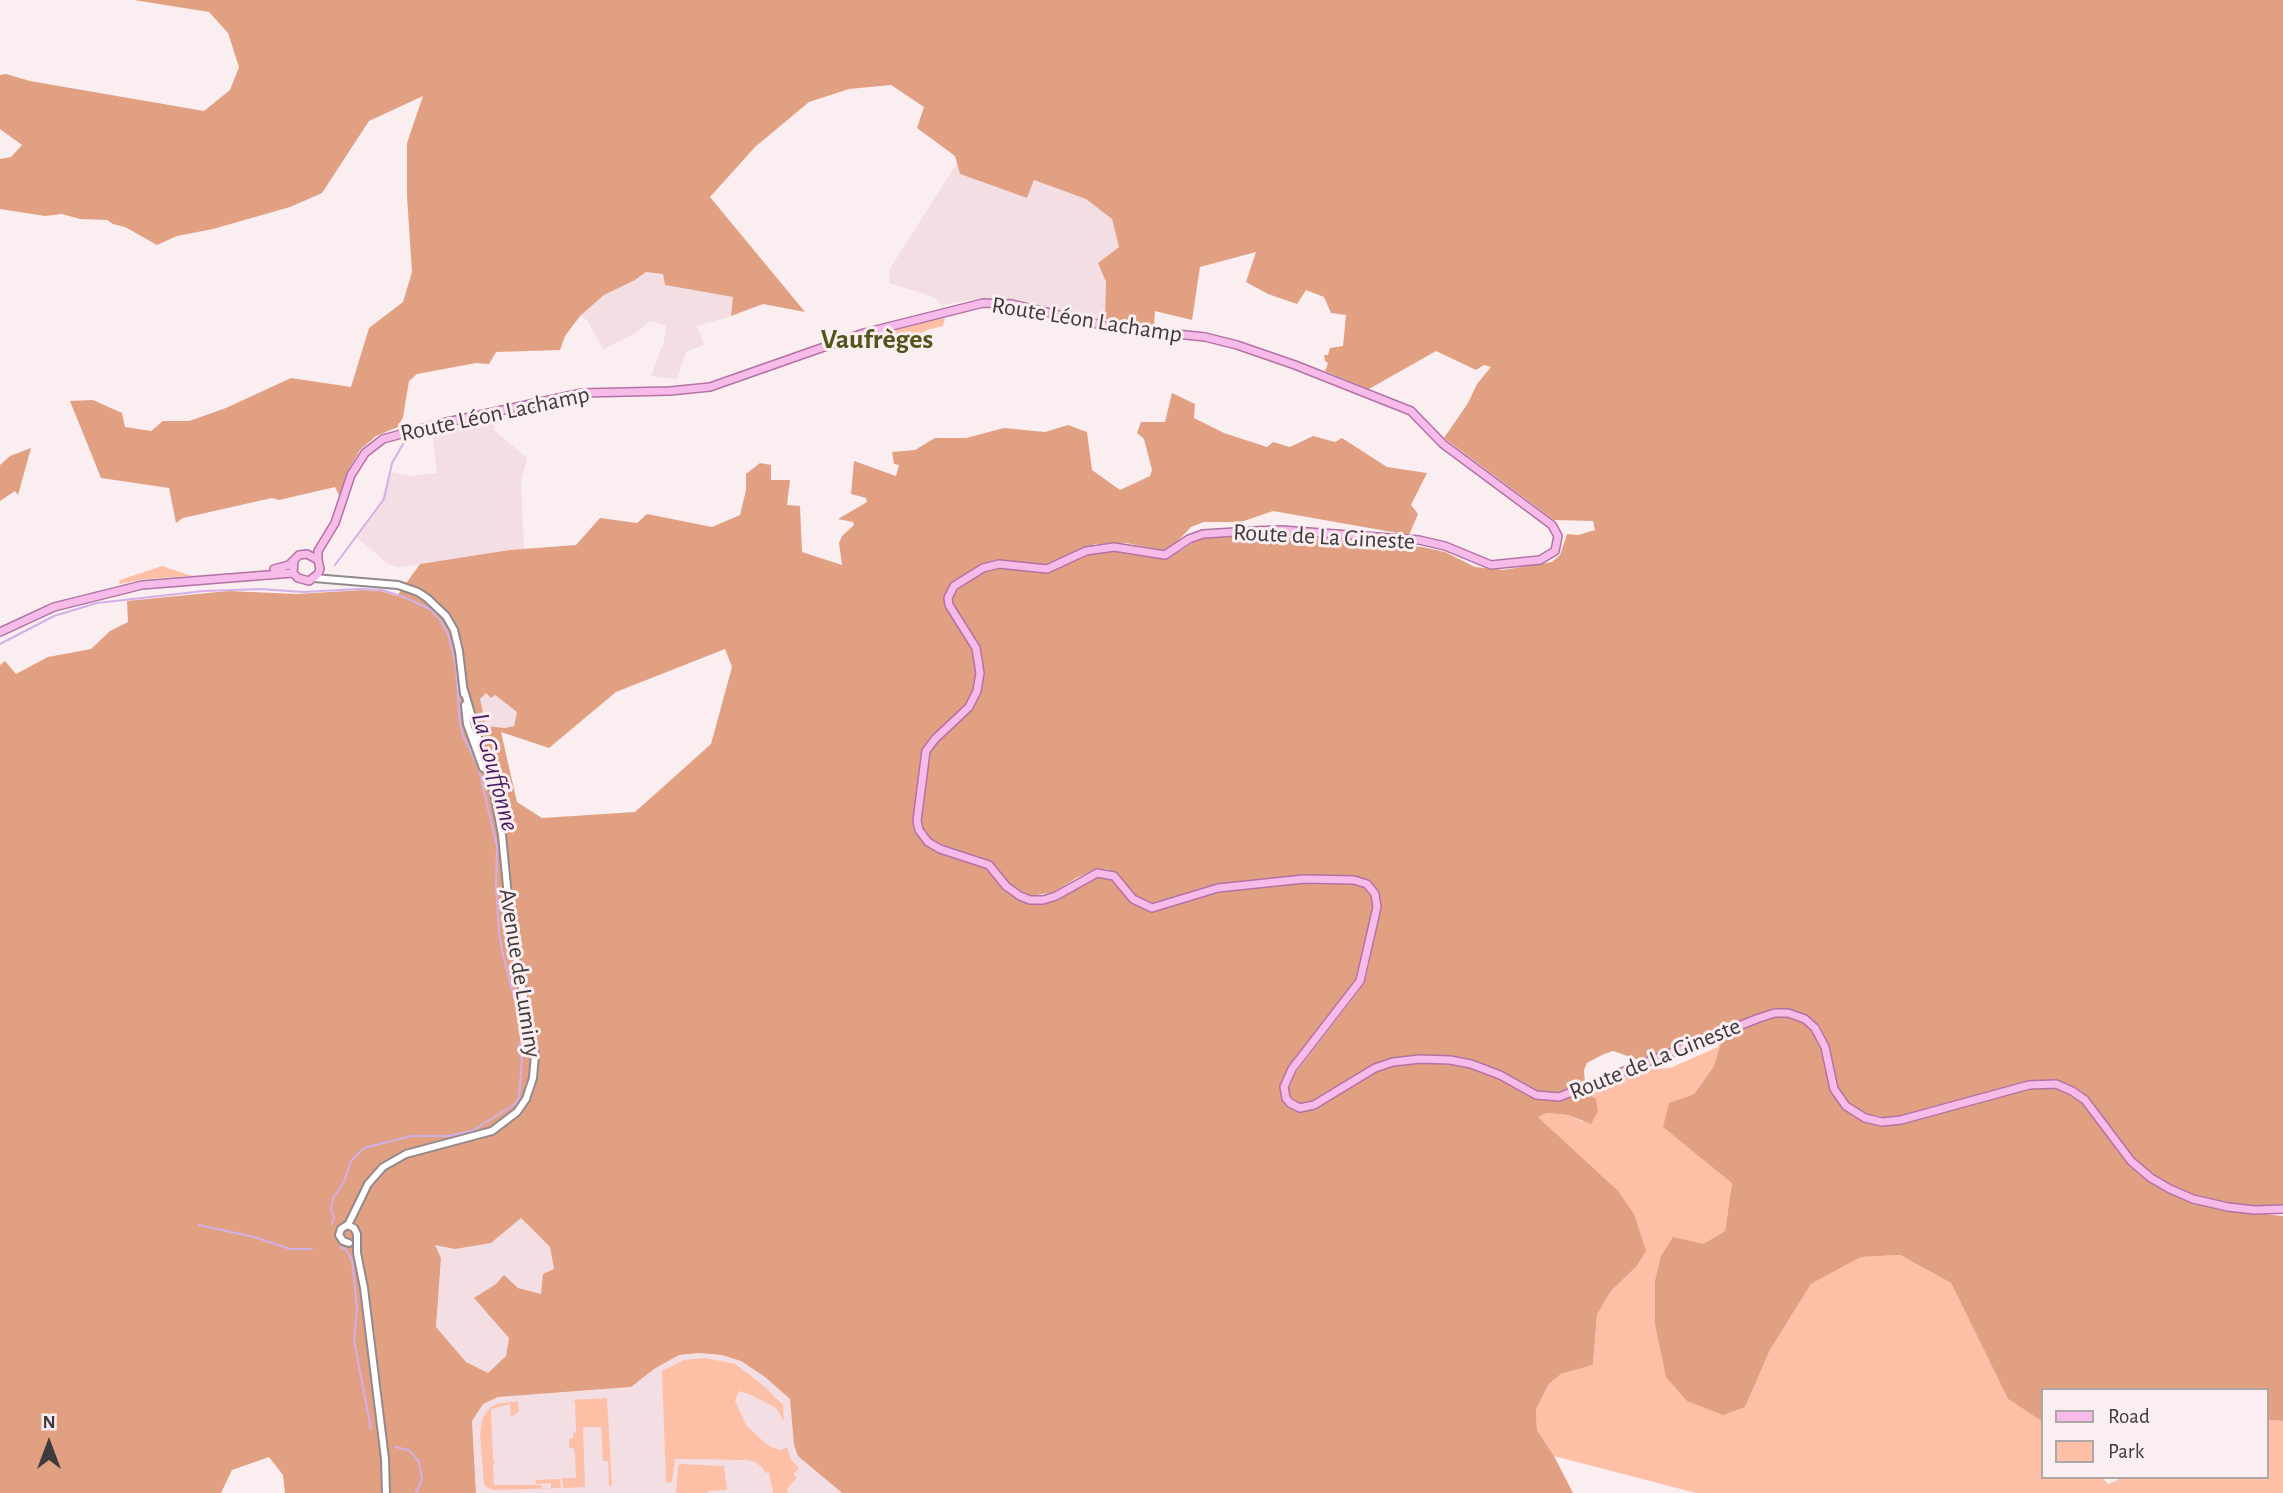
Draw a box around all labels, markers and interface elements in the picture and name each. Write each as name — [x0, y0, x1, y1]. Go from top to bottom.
street label: Route Léon Lachamp — [990, 291, 1184, 349]
district label: Vaufrèges — [821, 323, 933, 357]
street label: Route Léon Lachamp — [398, 380, 592, 448]
street label: Route de La Gineste — [1232, 518, 1416, 556]
water label: La Gouffonne — [464, 709, 526, 835]
street label: Avenue de Luminy — [492, 887, 548, 1059]
street label: Route de La Gineste — [1565, 1012, 1745, 1106]
legend — [2042, 1388, 2269, 1479]
text: Road — [2108, 1406, 2150, 1427]
north arrow — [14, 1409, 84, 1479]
text: N — [42, 1413, 56, 1432]
text: Park — [2108, 1441, 2144, 1462]

